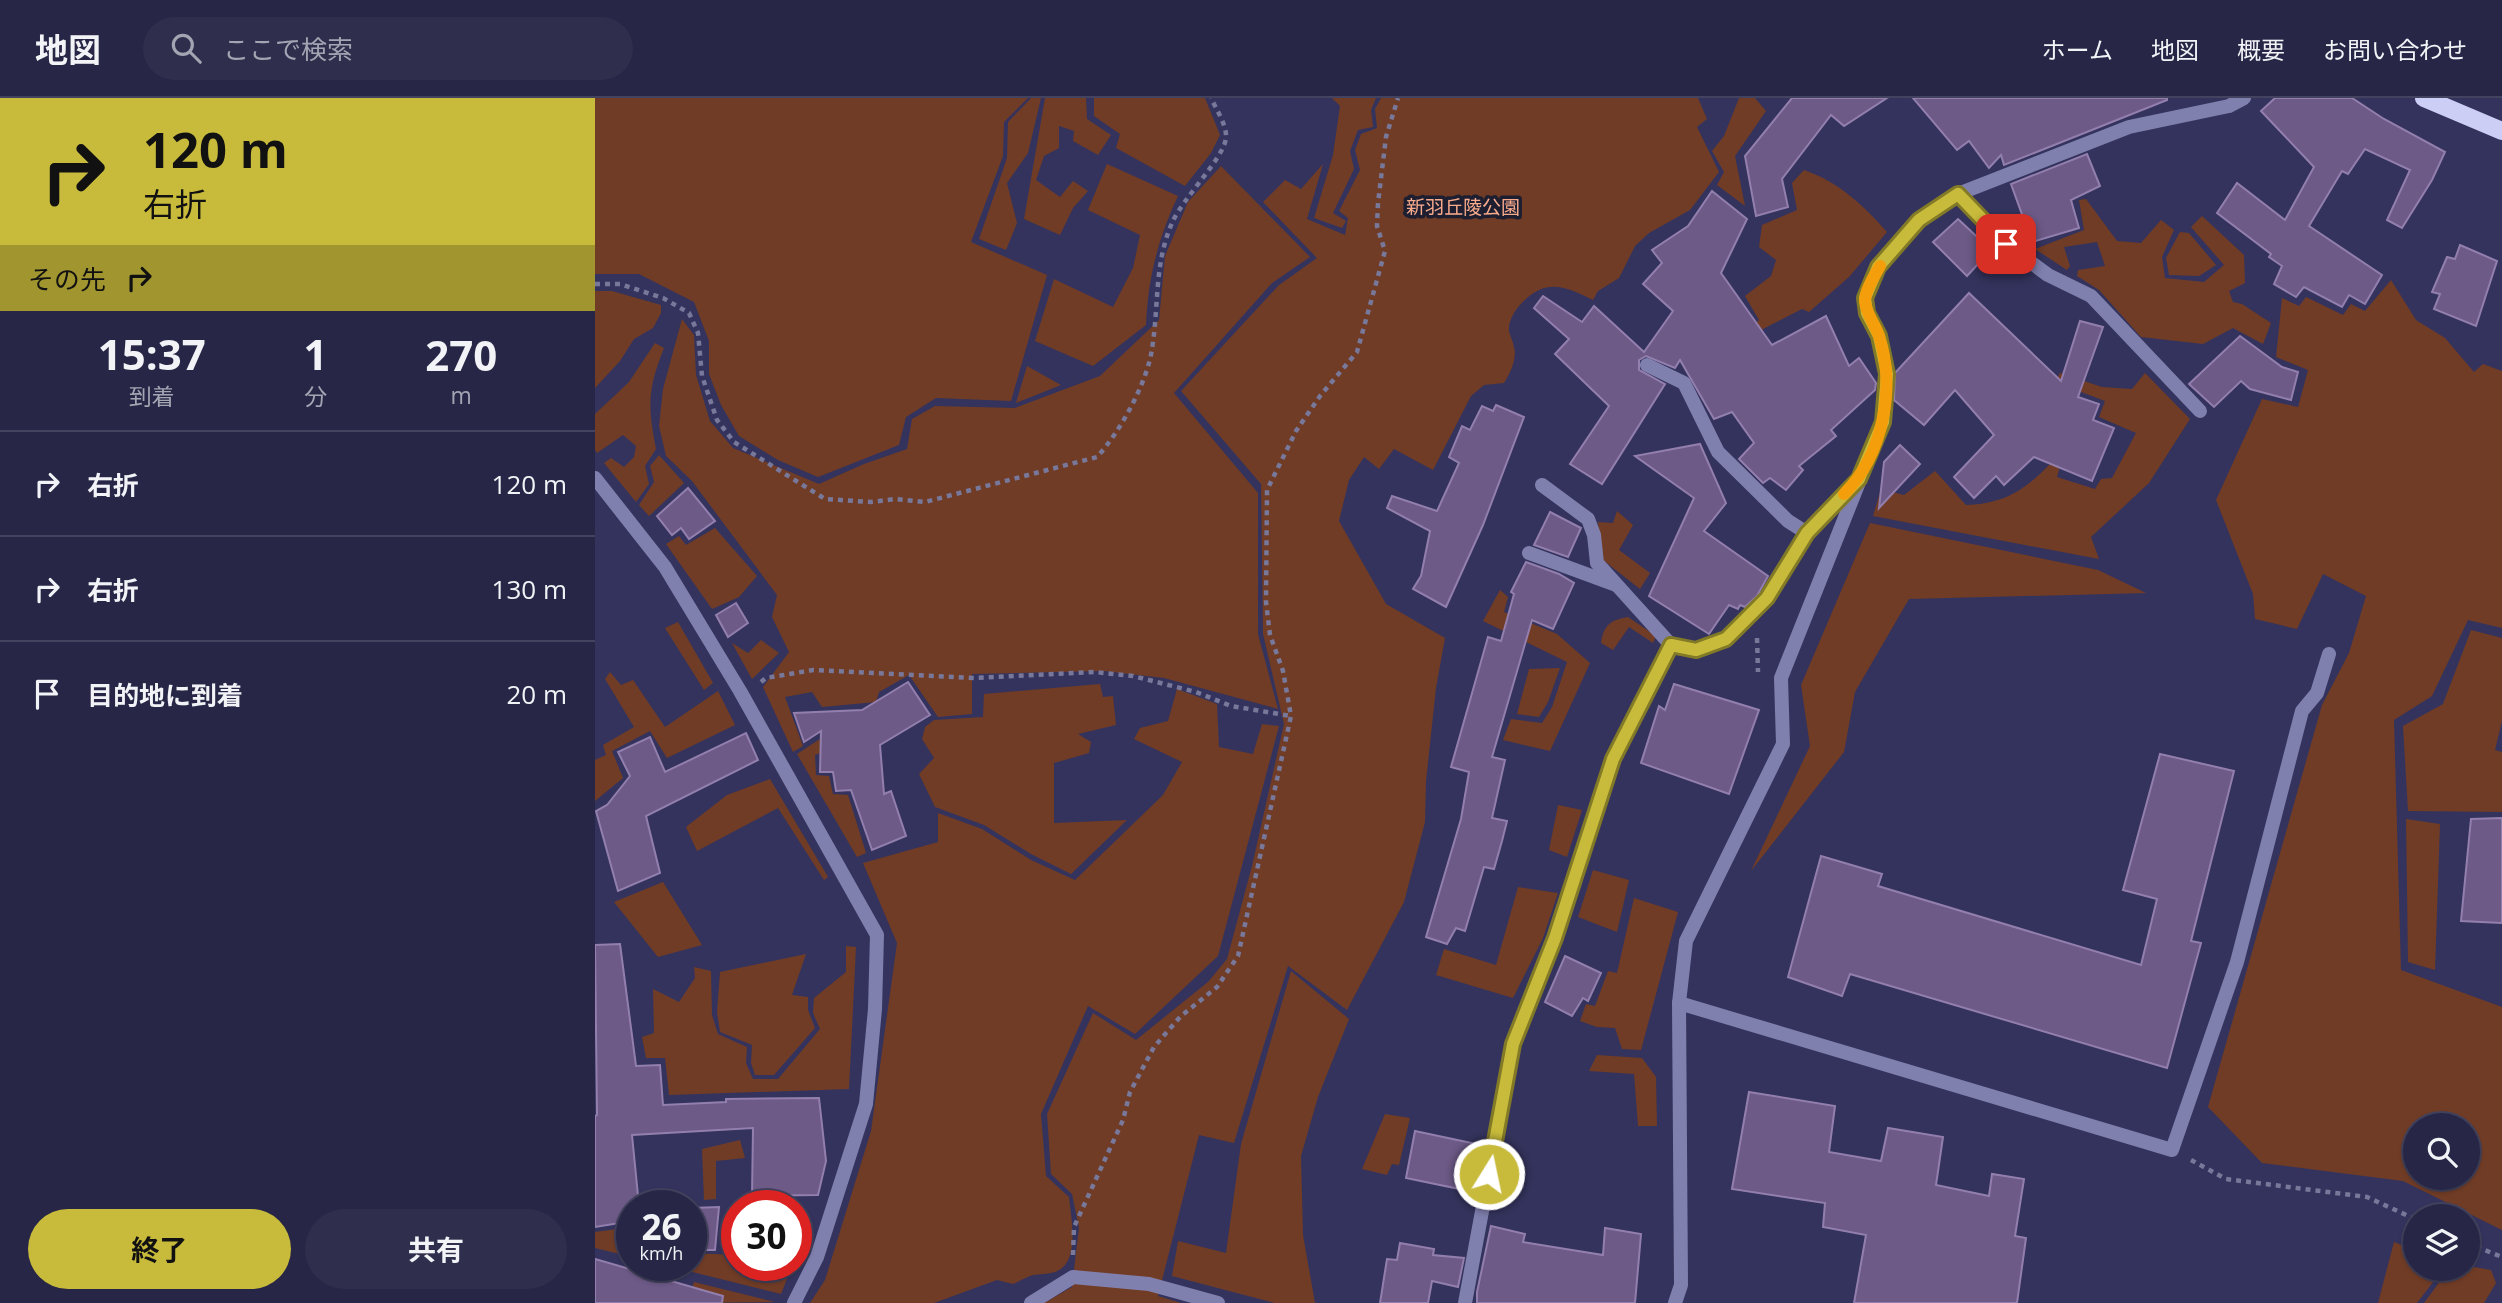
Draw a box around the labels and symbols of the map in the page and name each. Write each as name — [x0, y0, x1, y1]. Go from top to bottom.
park label: 新羽丘陵公園 — [1406, 194, 1520, 220]
pin — [1976, 214, 2036, 274]
position arrow — [1452, 1137, 1526, 1211]
speed limit sign: 30 — [721, 1190, 812, 1281]

